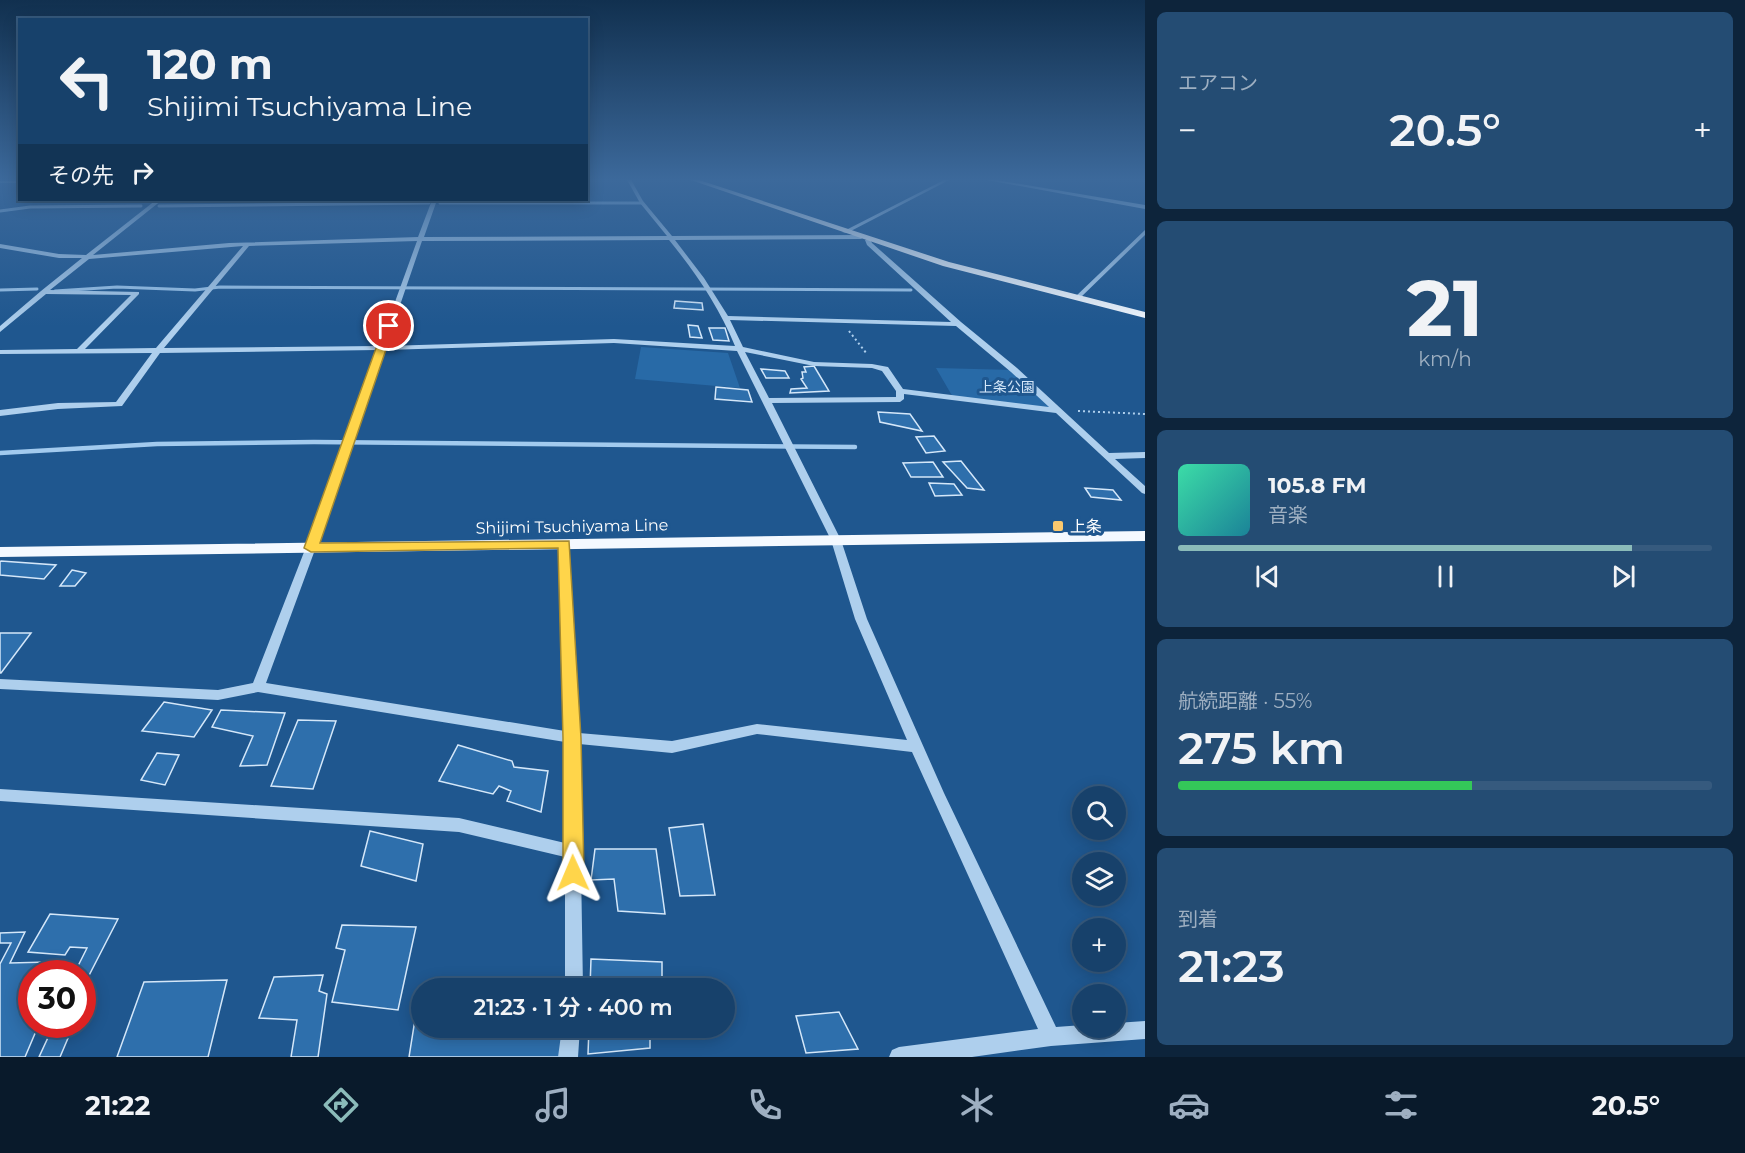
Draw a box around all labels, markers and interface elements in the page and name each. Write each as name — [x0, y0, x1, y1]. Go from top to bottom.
text: 120 m — [147, 38, 273, 90]
icon: left — [48, 42, 126, 120]
text: エアコン — [1178, 71, 1258, 95]
text: Shijimi Tsuchiyama Line — [147, 90, 472, 123]
text: 20.5° — [1389, 102, 1501, 157]
text: − — [1178, 110, 1197, 150]
text: + — [1693, 110, 1712, 150]
icon: right — [126, 156, 159, 189]
text: その先 — [48, 162, 114, 189]
text: 21 — [1407, 260, 1483, 356]
pin — [363, 300, 414, 351]
icon: arrive — [372, 309, 405, 342]
text: km/h — [1418, 347, 1472, 371]
park label: 上条公園 — [979, 378, 1035, 396]
text: 105.8 FM — [1268, 472, 1366, 499]
text: 音楽 — [1268, 503, 1308, 527]
street label: Shijimi Tsuchiyama Line — [475, 515, 669, 538]
place label: 上条 — [1070, 517, 1102, 536]
marker: 上条 — [1051, 519, 1065, 533]
icon: previous — [1251, 560, 1284, 593]
icon: pause — [1429, 560, 1462, 593]
icon: next — [1607, 560, 1640, 593]
text: 航続距離 · 55% — [1178, 689, 1312, 713]
text: 275 km — [1178, 720, 1345, 775]
map controls — [1072, 786, 1126, 1038]
button: search — [1072, 786, 1126, 840]
position arrow — [541, 841, 605, 905]
button: layers — [1072, 852, 1126, 906]
text: 到着 — [1178, 907, 1218, 931]
button: + — [1072, 918, 1126, 972]
text: 21:23 — [1178, 938, 1285, 993]
speed limit sign: 30 — [18, 960, 96, 1038]
button: − — [1072, 984, 1126, 1038]
text: 21:23 · 1 分 · 400 m — [473, 994, 673, 1021]
icon: directions — [320, 1084, 362, 1126]
icon: music — [532, 1084, 574, 1126]
icon: phone — [744, 1084, 786, 1126]
icon: climate — [956, 1084, 998, 1126]
icon: car — [1168, 1084, 1210, 1126]
icon: filters — [1380, 1084, 1422, 1126]
text: 21:22 — [85, 1089, 150, 1122]
text: 20.5° — [1592, 1089, 1660, 1122]

